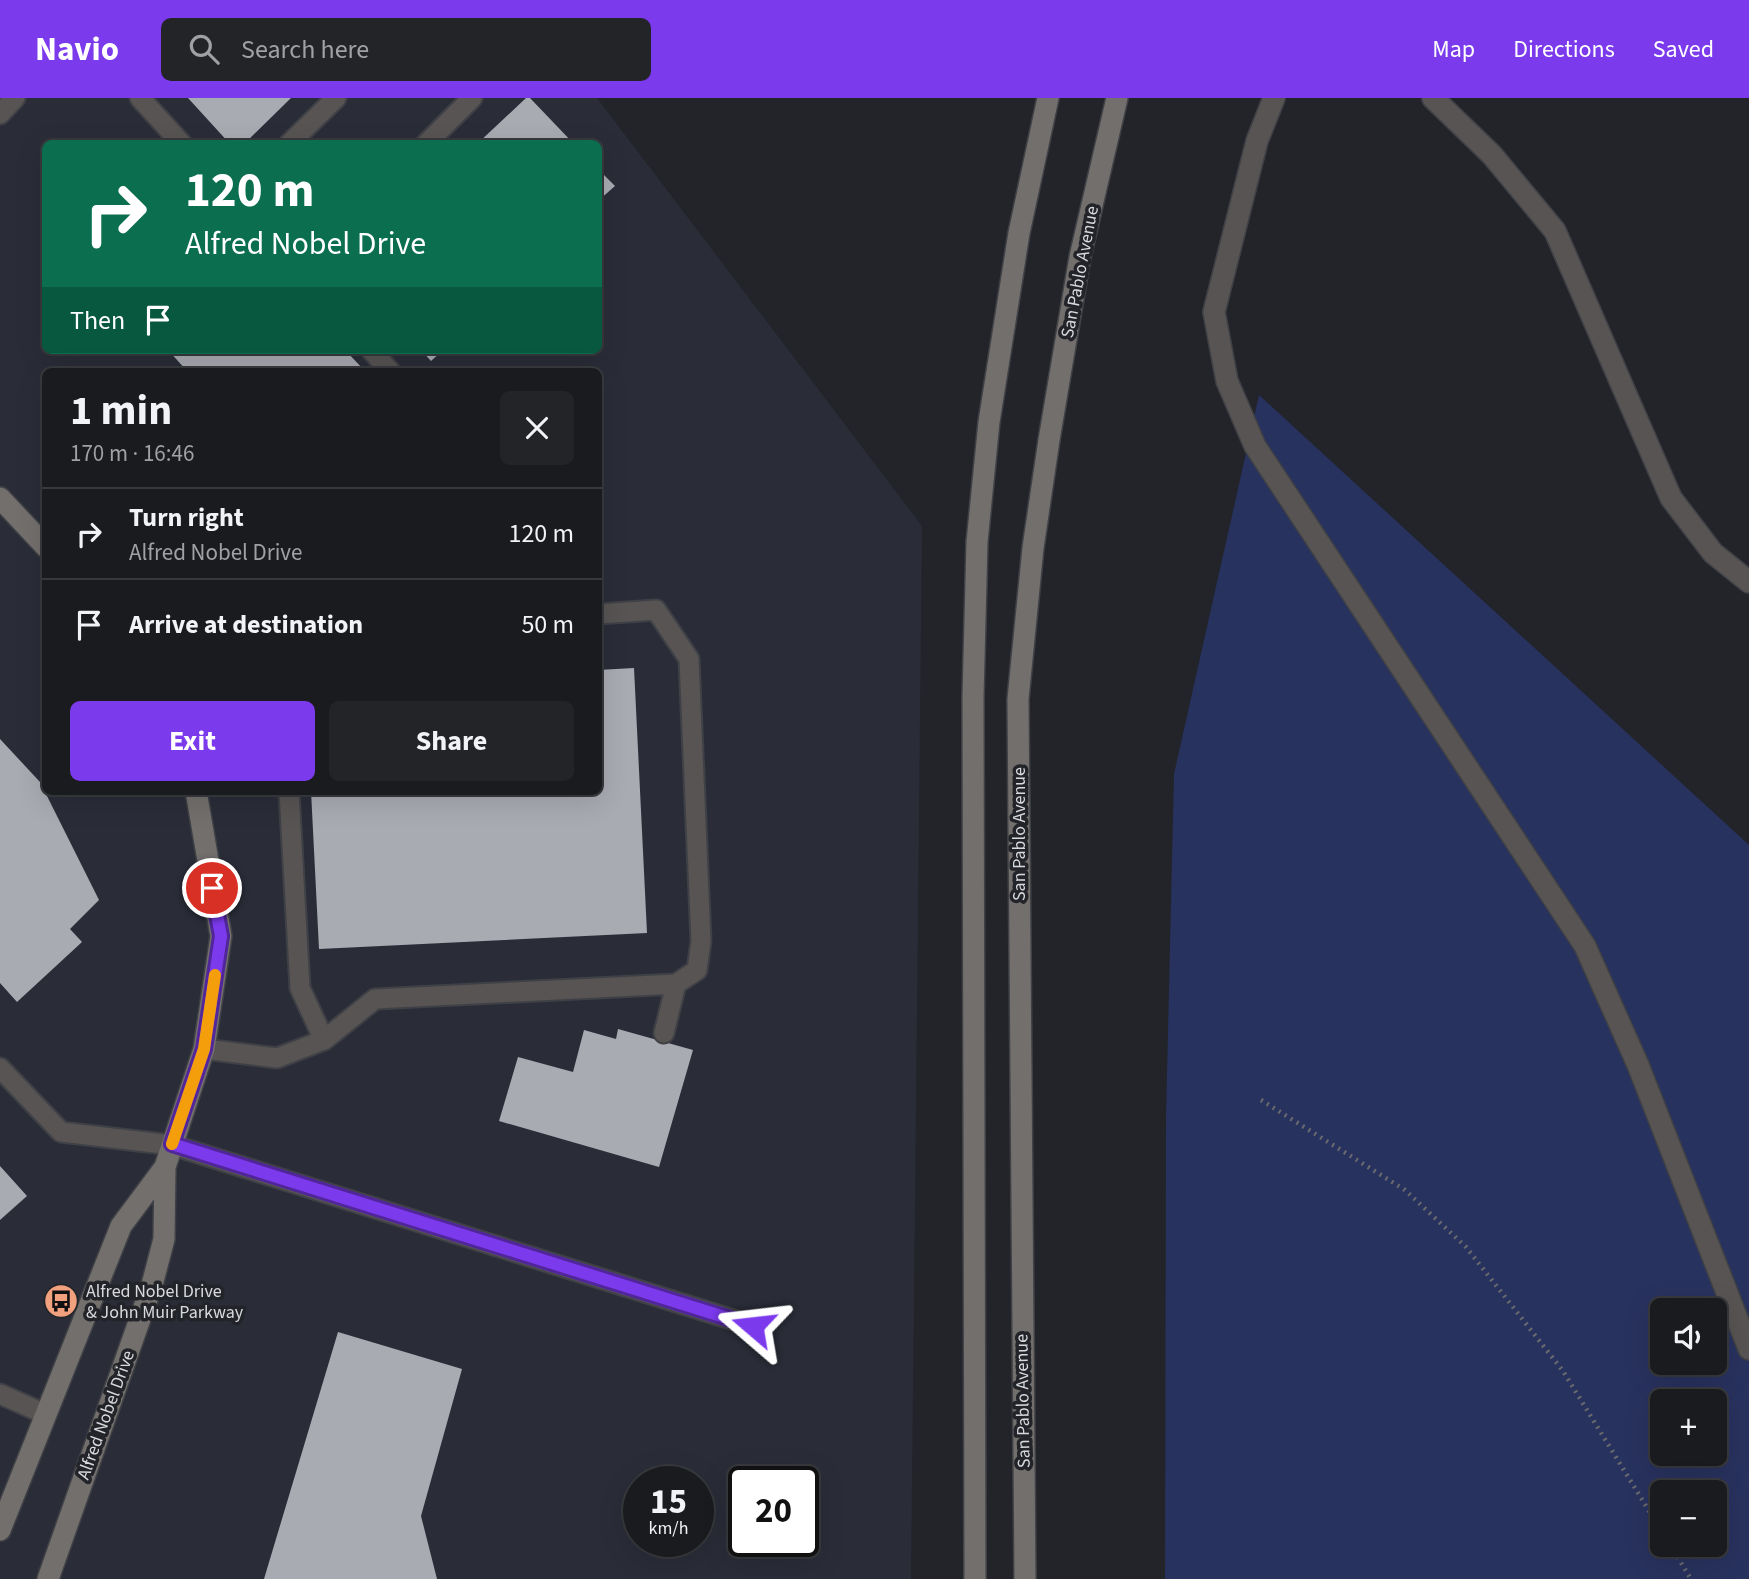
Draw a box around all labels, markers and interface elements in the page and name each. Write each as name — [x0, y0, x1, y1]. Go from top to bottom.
search box — [161, 18, 651, 81]
text: Navio — [35, 26, 119, 73]
icon: search — [185, 30, 223, 68]
text: Search here — [241, 31, 369, 68]
text: Map — [1432, 32, 1475, 67]
text: Directions — [1513, 32, 1615, 67]
text: Saved — [1653, 32, 1714, 67]
text: 120 m — [185, 156, 314, 226]
icon: right — [70, 168, 161, 259]
street label: San Pablo Avenue — [1055, 204, 1105, 340]
text: Alfred Nobel Drive — [185, 221, 426, 267]
icon: arrive — [139, 301, 177, 339]
text: Then — [70, 302, 125, 339]
text: 1 min — [70, 381, 172, 441]
button: close — [500, 391, 574, 465]
text: 170 m · 16:46 — [70, 437, 194, 470]
text: Turn right — [129, 499, 244, 536]
icon: right — [70, 515, 108, 553]
text: 120 m — [508, 515, 574, 552]
text: Alfred Nobel Drive — [129, 536, 302, 569]
icon: arrive — [70, 606, 108, 644]
text: Arrive at destination — [129, 606, 363, 643]
text: 50 m — [521, 606, 574, 643]
button: Exit — [70, 701, 315, 781]
button: Share — [329, 701, 574, 781]
street label: San Pablo Avenue — [1007, 767, 1032, 901]
pin — [182, 858, 242, 918]
icon: arrive — [193, 869, 231, 907]
place label: Alfred Nobel Drive & John Muir Parkway — [86, 1279, 244, 1325]
bus stop icon: Alfred Nobel Drive & John Muir Parkway — [42, 1282, 80, 1320]
position arrow — [716, 1289, 790, 1363]
map controls — [1650, 1298, 1727, 1557]
button: sound — [1650, 1298, 1727, 1375]
street label: San Pablo Avenue — [1009, 1334, 1037, 1468]
street label: Alfred Nobel Drive — [71, 1347, 141, 1483]
button: + — [1650, 1389, 1727, 1466]
speed limit sign: 20 — [728, 1466, 819, 1557]
text: 15 — [650, 1477, 687, 1527]
button: − — [1650, 1480, 1727, 1557]
text: km/h — [649, 1516, 688, 1541]

